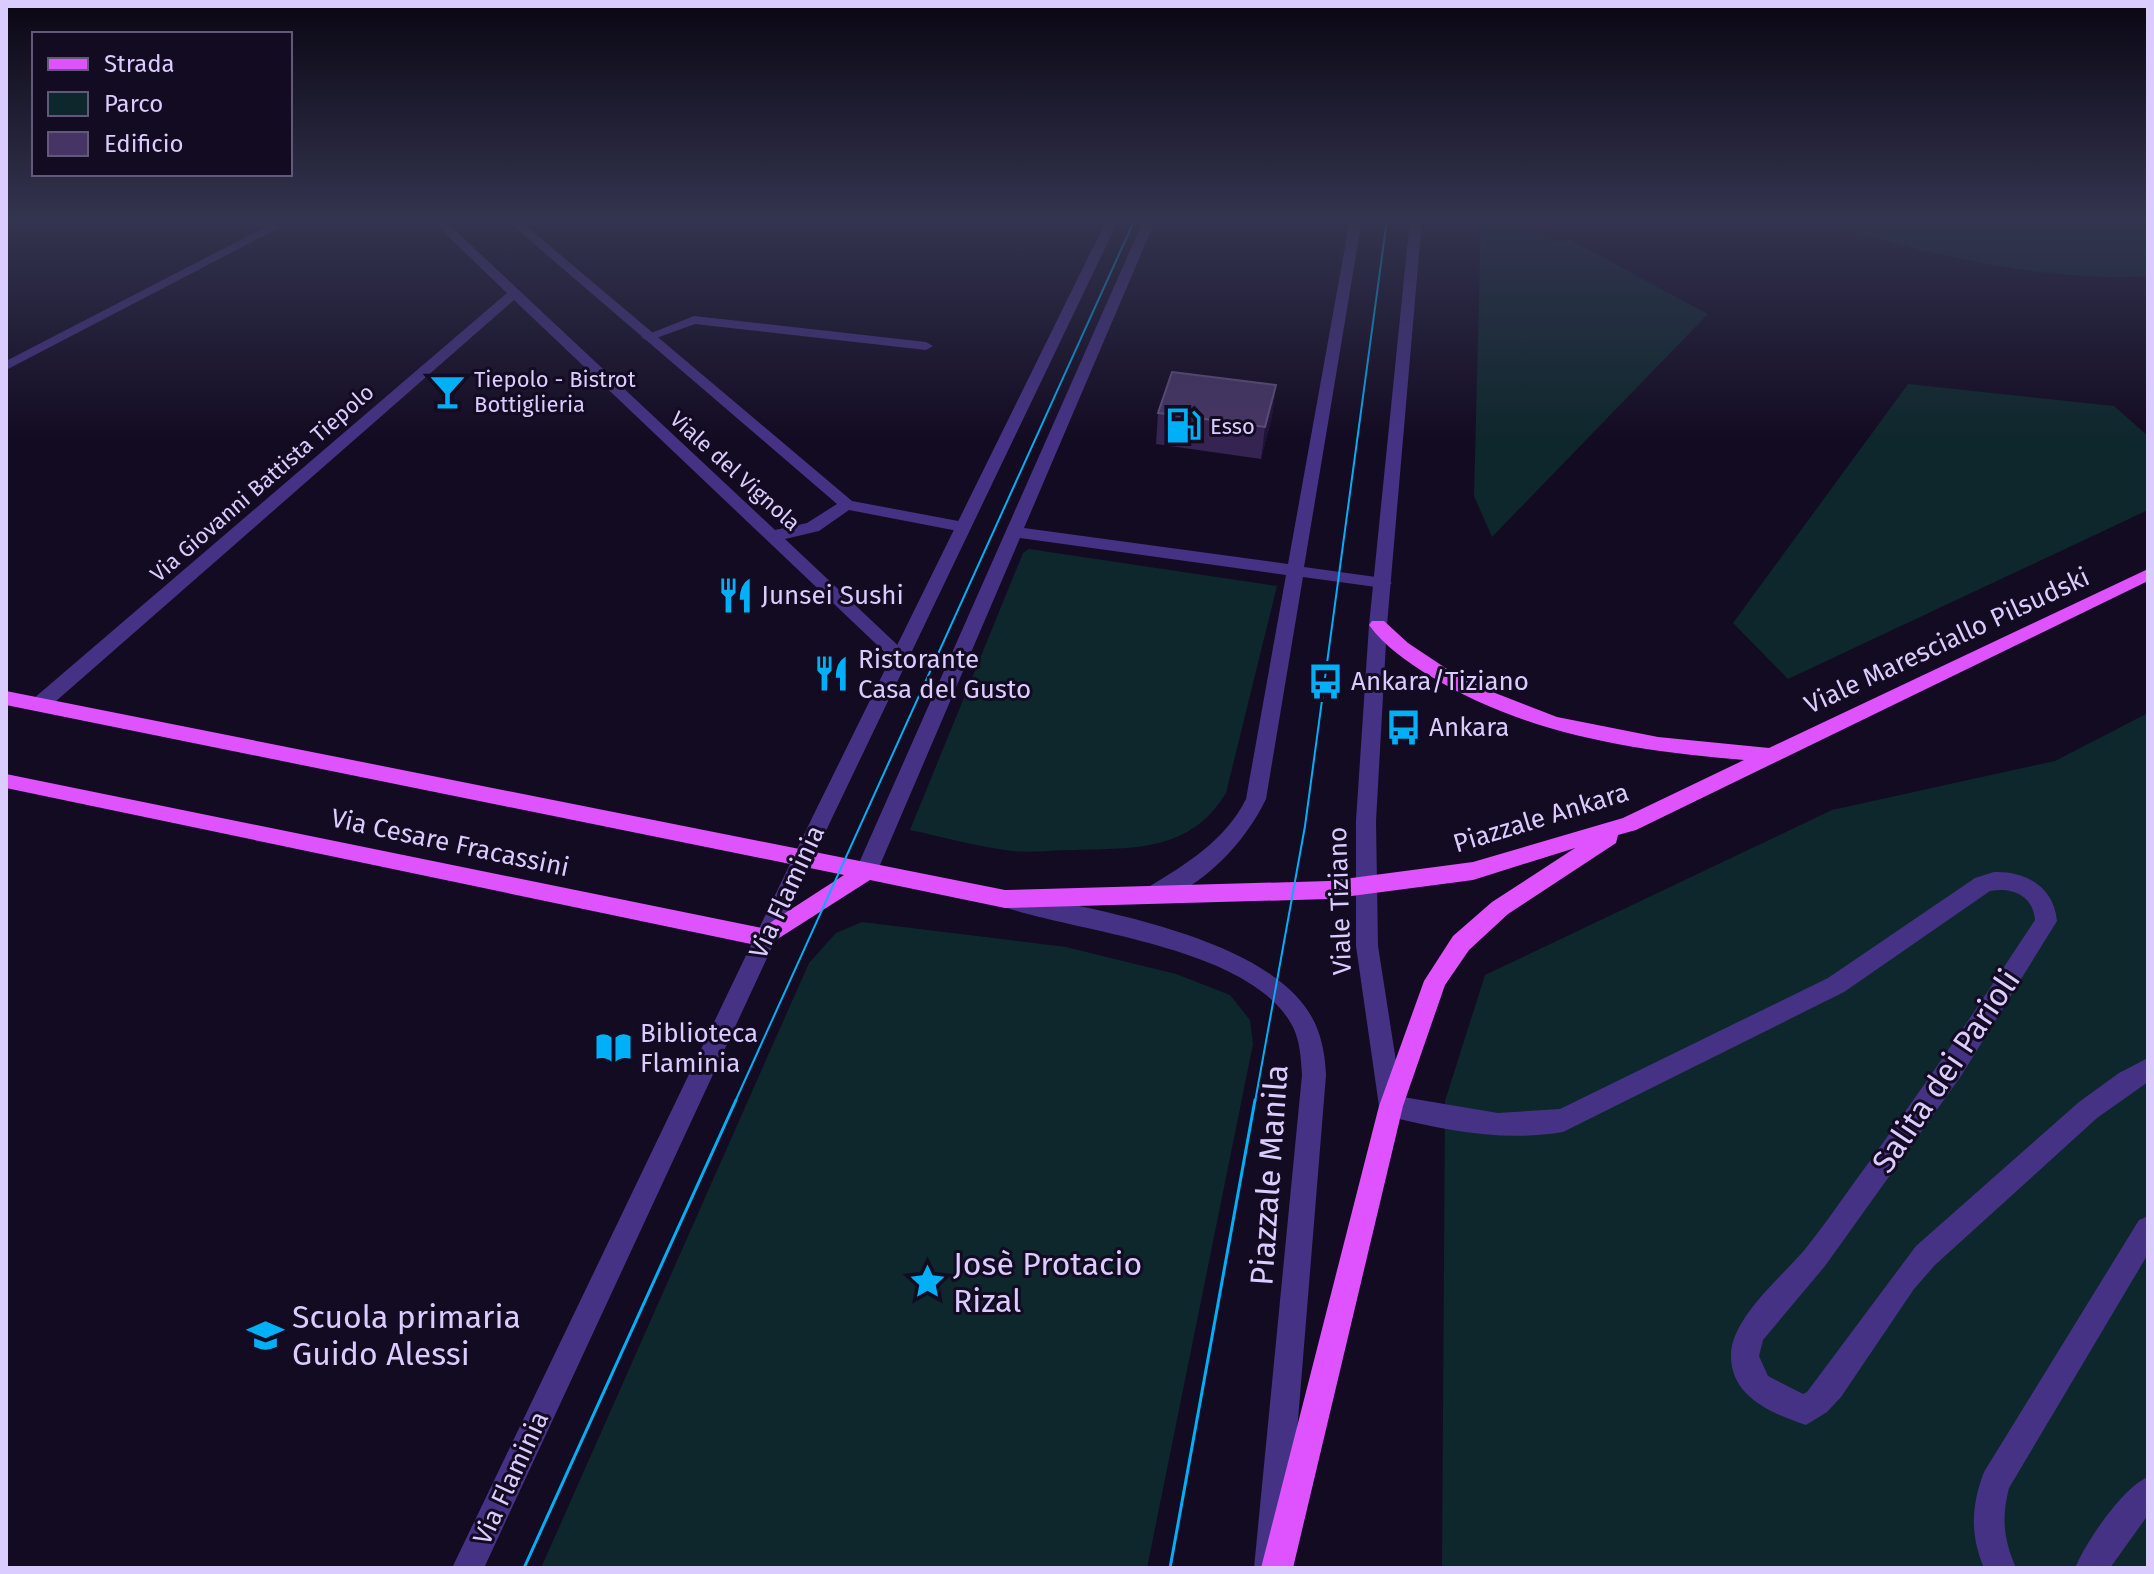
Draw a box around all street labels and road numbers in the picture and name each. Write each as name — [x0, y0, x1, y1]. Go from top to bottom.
street label: Via Giovanni Battista Tiepolo — [145, 379, 379, 587]
street label: Viale del Vignola — [664, 406, 806, 536]
street label: Viale Maresciallo Pilsudski — [1800, 561, 2094, 721]
street label: Piazzale Ankara — [1450, 777, 1632, 859]
street label: Via Cesare Fracassini — [328, 803, 572, 883]
street label: Via Flaminia — [743, 821, 831, 963]
street label: Viale Tiziano — [1322, 826, 1358, 976]
street label: Salita dei Parioli — [1864, 962, 2028, 1180]
street label: Piazzale Manila — [1242, 1063, 1296, 1287]
street label: Via Flaminia — [467, 1407, 555, 1549]

